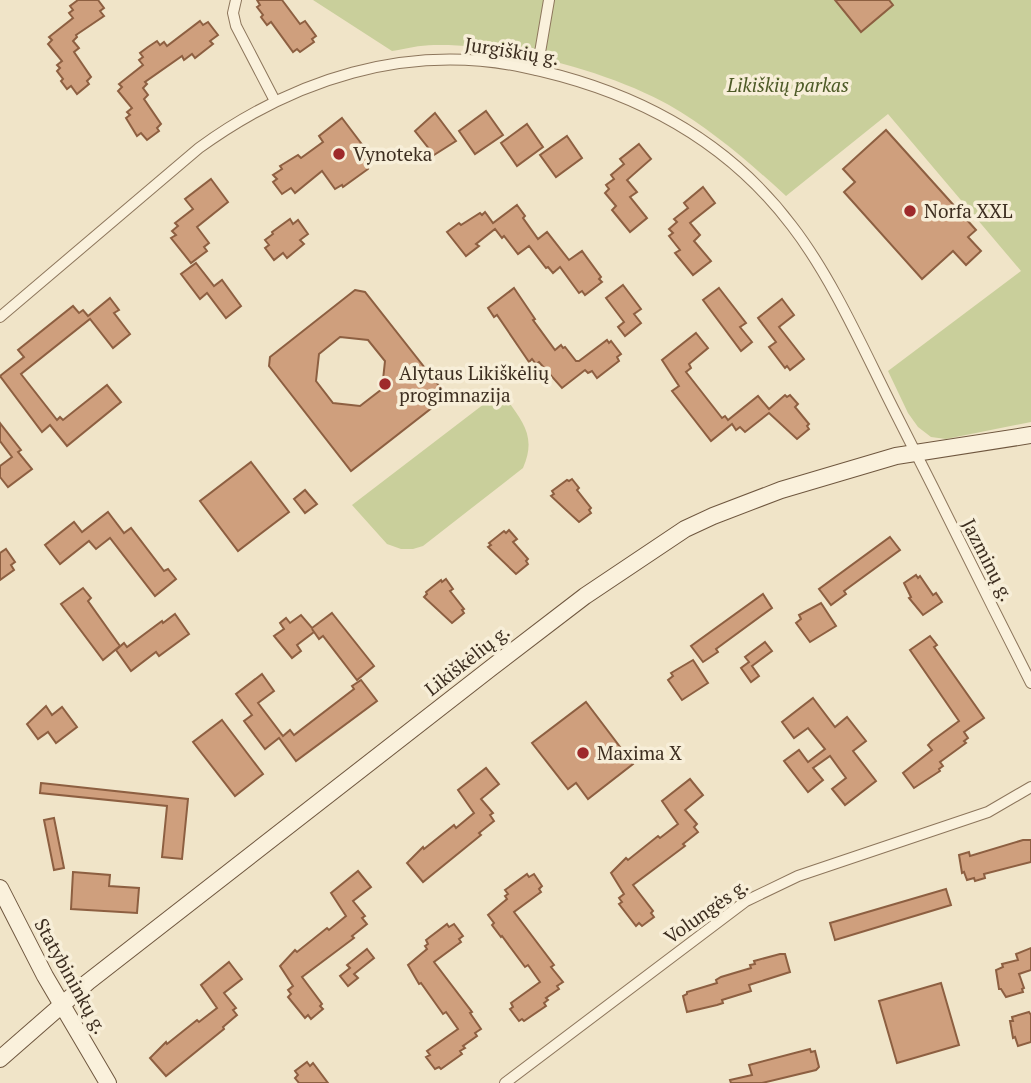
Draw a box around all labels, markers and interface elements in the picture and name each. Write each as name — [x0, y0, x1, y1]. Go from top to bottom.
street label: Jurgiškių g. — [463, 31, 561, 70]
park label: Likiškių parkas — [726, 72, 849, 97]
place label: Vynoteka — [353, 141, 433, 166]
marker: Vynoteka — [331, 146, 347, 162]
place label: Norfa XXL — [924, 198, 1013, 223]
marker: Norfa XXL — [902, 203, 918, 219]
place label: Alytaus Likiškėlių progimnazija — [399, 360, 549, 407]
marker: Alytaus Likiškėlių progimnazija — [377, 376, 393, 392]
street label: Jazminų g. — [957, 514, 1020, 605]
street label: Likiškėlių g. — [419, 619, 514, 701]
place label: Maxima X — [597, 740, 682, 765]
marker: Maxima X — [575, 745, 591, 761]
street label: Volungės g. — [659, 872, 753, 949]
street label: Statybininkų g. — [29, 914, 114, 1038]

